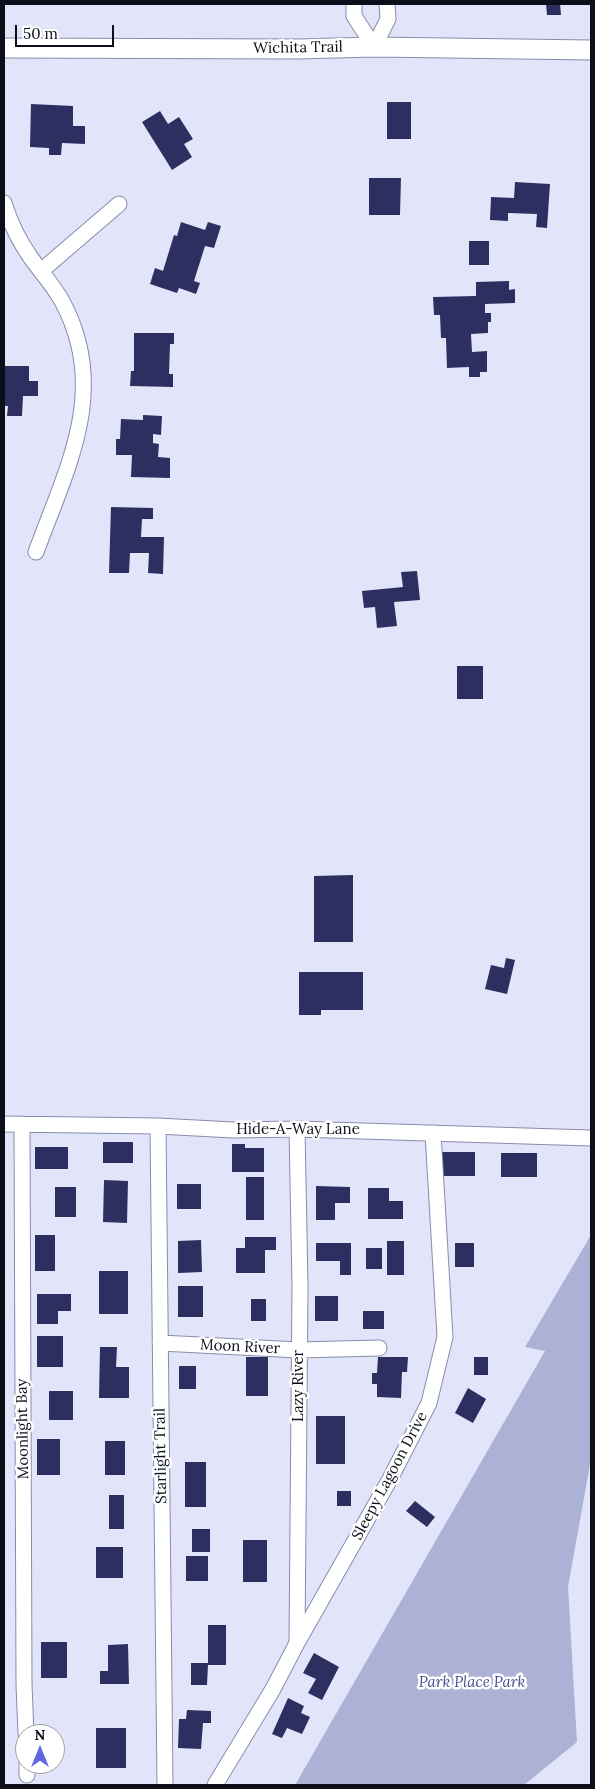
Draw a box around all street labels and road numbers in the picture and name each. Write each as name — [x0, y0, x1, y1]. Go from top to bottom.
street label: Wichita Trail — [253, 38, 343, 58]
street label: Hide-A-Way Lane — [236, 1121, 360, 1139]
street label: Moon River — [200, 1336, 280, 1358]
street label: Lazy River — [290, 1350, 308, 1422]
street label: Moonlight Bay — [13, 1378, 33, 1480]
street label: Starlight Trail — [151, 1408, 171, 1504]
street label: Sleepy Lagoon Drive — [349, 1409, 431, 1543]

